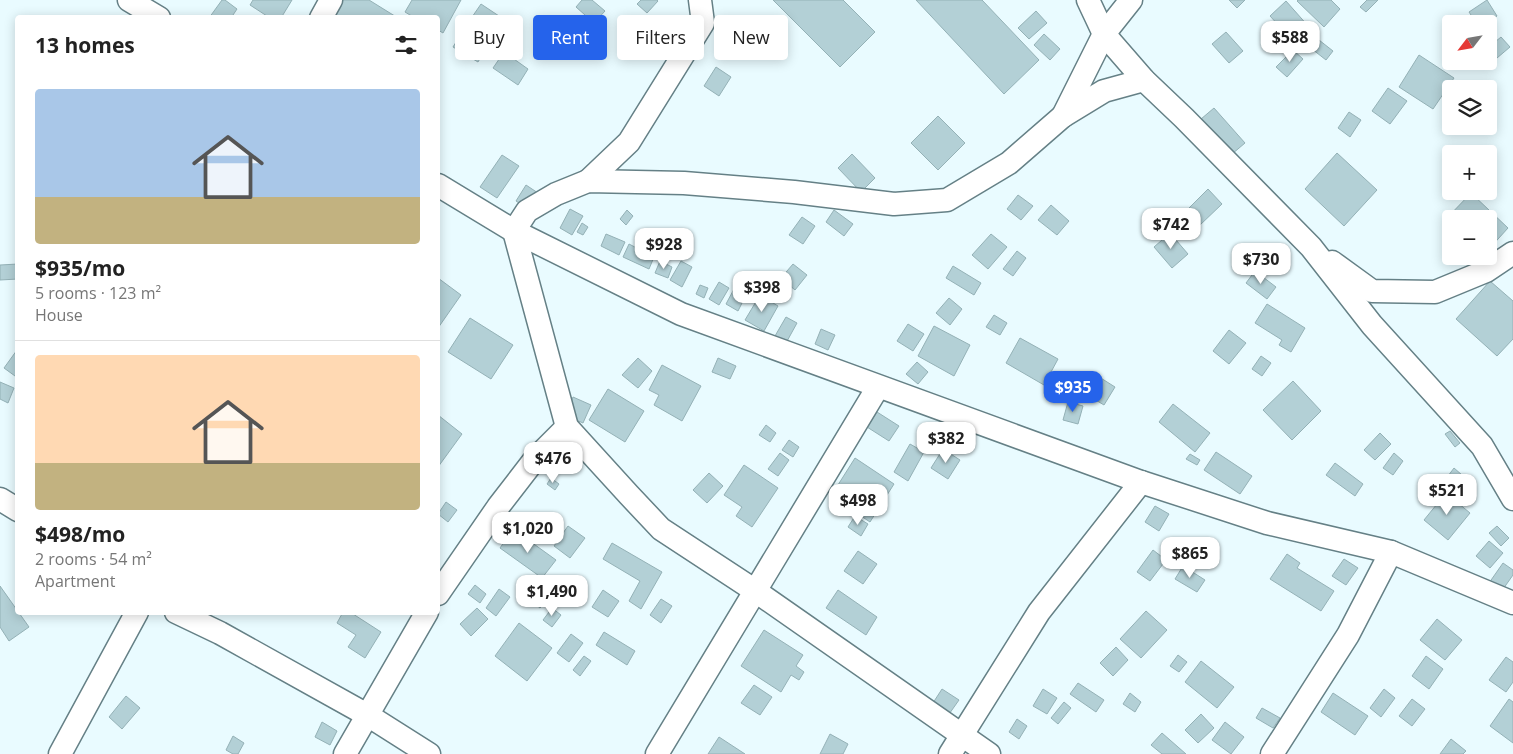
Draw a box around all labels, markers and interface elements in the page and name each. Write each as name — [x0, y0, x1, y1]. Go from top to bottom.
chip: Buy — [455, 15, 523, 60]
chip: Rent — [533, 15, 607, 60]
chip: Filters — [617, 15, 704, 60]
chip: New — [714, 15, 788, 60]
north arrow — [1442, 15, 1498, 70]
map controls — [1442, 15, 1497, 265]
pin: $588 — [1260, 20, 1320, 63]
text: $588 — [1272, 26, 1308, 48]
text: 13 homes — [35, 31, 135, 59]
icon: filters — [392, 31, 420, 59]
button: layers — [1442, 80, 1497, 135]
icon: home — [183, 122, 273, 212]
button: + — [1442, 145, 1497, 200]
pin: $742 — [1141, 208, 1201, 250]
button: − — [1442, 210, 1497, 265]
text: $742 — [1153, 213, 1189, 235]
pin: $928 — [634, 228, 694, 270]
text: $928 — [646, 233, 682, 255]
pin: $730 — [1231, 242, 1291, 285]
text: $730 — [1243, 248, 1279, 270]
text: $935/mo — [35, 254, 125, 282]
pin: $398 — [732, 270, 792, 313]
text: $398 — [744, 276, 780, 298]
text: 5 rooms · 123 m² — [35, 282, 161, 304]
text: House — [35, 304, 83, 326]
pin: $935 — [1043, 370, 1103, 413]
text: $935 — [1055, 376, 1091, 398]
icon: home — [183, 387, 273, 477]
pin: $382 — [916, 422, 976, 464]
text: $382 — [928, 427, 964, 449]
pin: $476 — [523, 442, 583, 484]
text: $476 — [535, 447, 571, 469]
pin: $521 — [1417, 474, 1477, 516]
text: $521 — [1429, 479, 1465, 501]
pin: $498 — [828, 484, 888, 526]
text: $498 — [840, 489, 876, 511]
pin: $1,020 — [487, 512, 569, 554]
text: $1,020 — [503, 517, 553, 539]
text: $498/mo — [35, 520, 125, 548]
pin: $865 — [1160, 536, 1220, 579]
text: $865 — [1172, 542, 1208, 564]
text: 2 rooms · 54 m² — [35, 548, 152, 570]
text: Apartment — [35, 570, 115, 592]
pin: $1,490 — [511, 574, 593, 617]
text: $1,490 — [527, 580, 577, 602]

